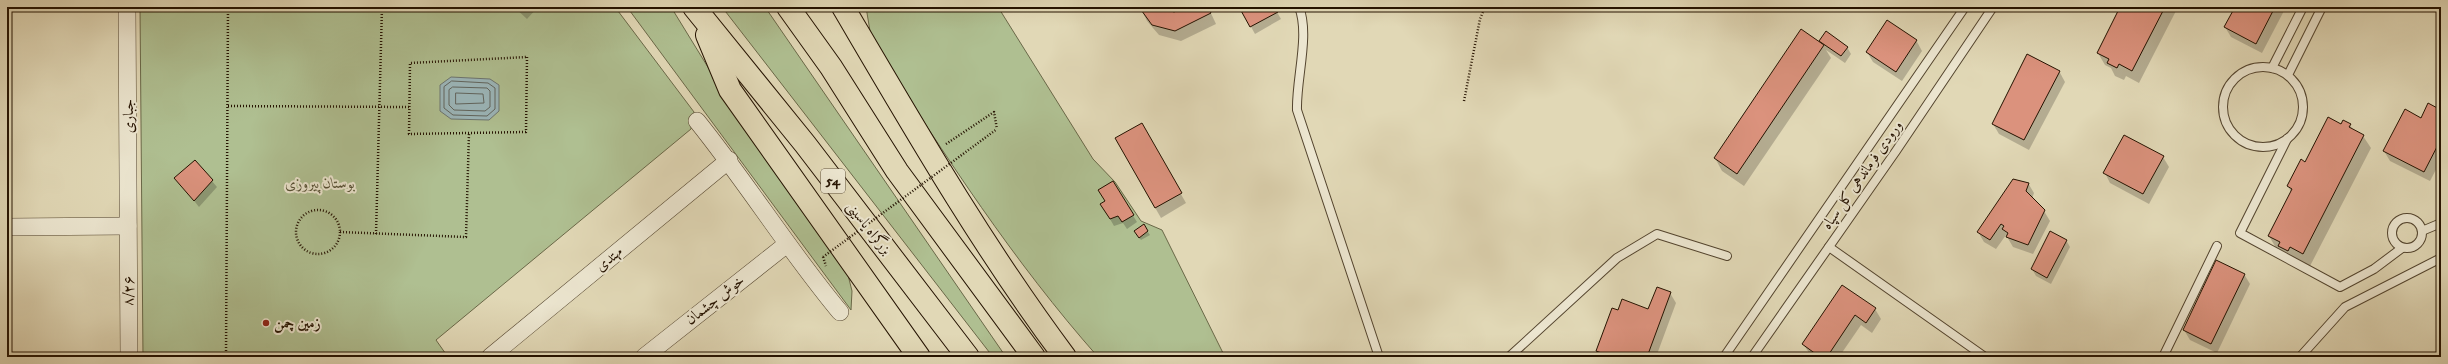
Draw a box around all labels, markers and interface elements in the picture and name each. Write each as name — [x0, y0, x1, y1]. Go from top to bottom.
street label: جباری — [119, 99, 138, 133]
street label: ورودی فرماندهی کل سپاه — [1817, 117, 1907, 233]
road number: 54 — [821, 169, 845, 193]
park label: بوستان پیروزی — [285, 174, 355, 194]
street label: بزرگراه یاسینی — [841, 197, 897, 259]
street label: مهتدی — [591, 242, 627, 276]
street label: خوش چشمان — [681, 271, 749, 329]
street label: ۸/۲۶ — [119, 276, 138, 306]
place label: زمین چمن — [274, 314, 321, 334]
marker: زمین چمن — [261, 318, 271, 328]

